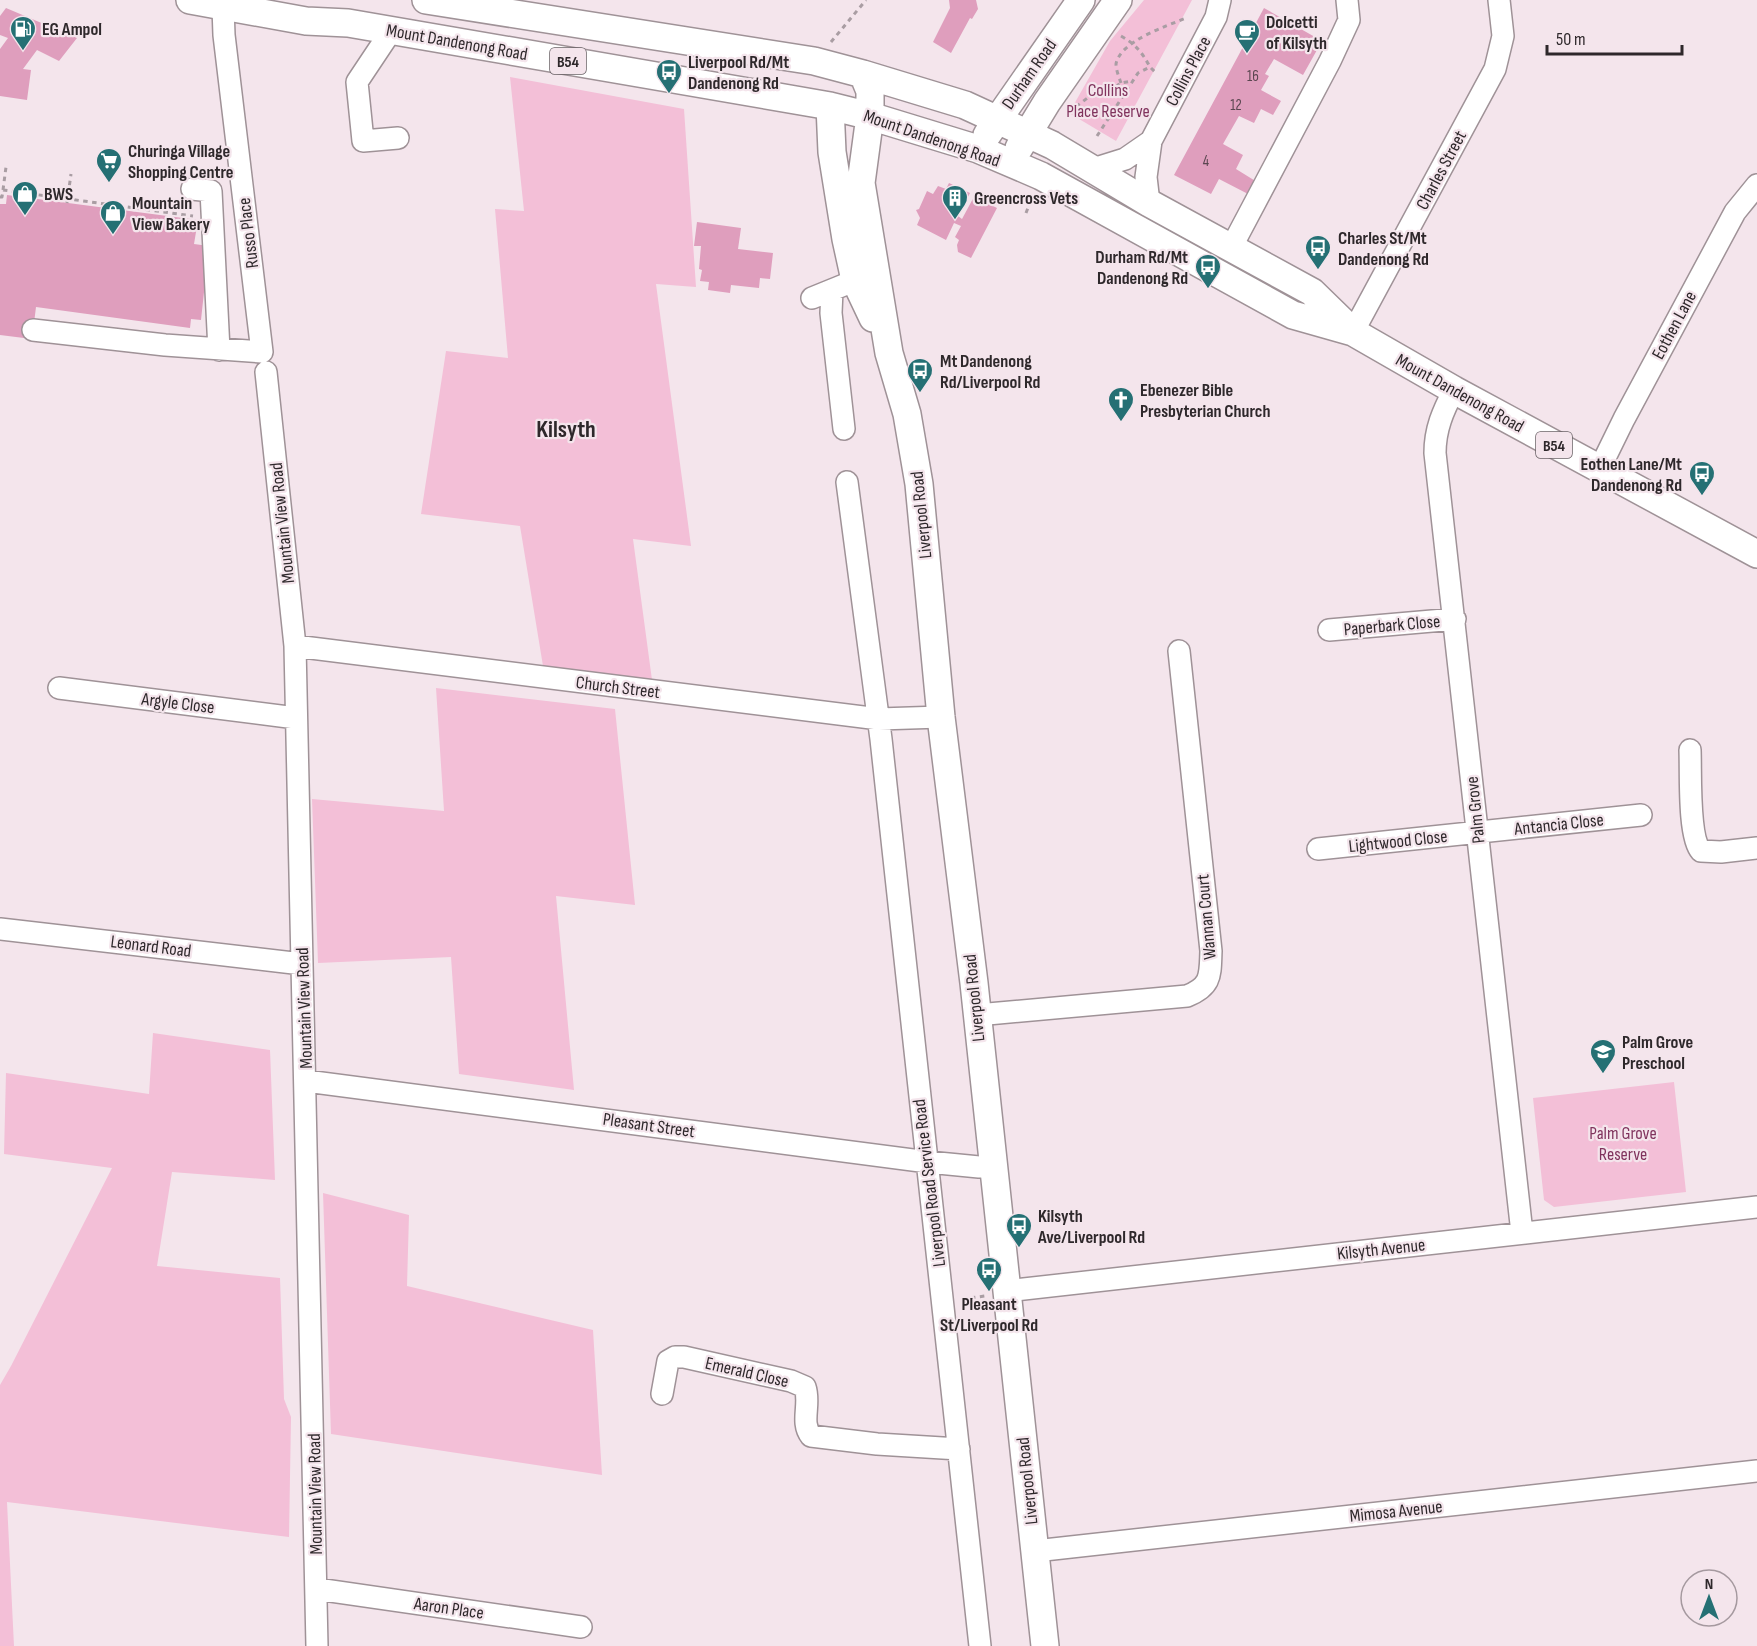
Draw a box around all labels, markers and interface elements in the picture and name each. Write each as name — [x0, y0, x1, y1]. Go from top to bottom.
place label: Dolcetti of Kilsyth — [1266, 12, 1327, 54]
fuel station icon: EG Ampol — [8, 14, 38, 52]
cafe icon: Dolcetti of Kilsyth — [1232, 17, 1262, 55]
scale bar — [1547, 18, 1682, 56]
place label: EG Ampol — [42, 19, 102, 40]
street label: Mount Dandenong Road — [385, 20, 529, 65]
text: 50 m — [1556, 29, 1586, 50]
street label: Collins Place — [1161, 33, 1215, 110]
street label: Durham Road — [998, 35, 1061, 113]
road number: B54 — [550, 48, 586, 74]
place label: Liverpool Rd/Mt Dandenong Rd — [688, 52, 789, 94]
bus stop icon: Liverpool Rd/Mt Dandenong Rd — [654, 57, 684, 95]
house number: 16 — [1247, 67, 1259, 86]
park label: Collins Place Reserve — [1066, 80, 1150, 122]
house number: 12 — [1230, 96, 1242, 115]
street label: Mount Dandenong Road — [861, 105, 1003, 172]
street label: Charles Street — [1412, 127, 1471, 213]
place label: Churinga Village Shopping Centre — [128, 141, 234, 183]
supermarket icon: Churinga Village Shopping Centre — [94, 146, 124, 184]
house number: 4 — [1203, 152, 1209, 171]
shop icon: BWS — [10, 179, 40, 217]
building icon: Greencross Vets — [940, 183, 970, 221]
place label: BWS — [44, 184, 73, 205]
place label: Greencross Vets — [974, 188, 1078, 209]
place label: Mountain View Bakery — [132, 193, 210, 235]
street label: Russo Place — [234, 196, 263, 270]
shop icon: Mountain View Bakery — [98, 198, 128, 236]
place label: Charles St/Mt Dandenong Rd — [1338, 228, 1429, 270]
bus stop icon: Charles St/Mt Dandenong Rd — [1303, 233, 1333, 271]
place label: Durham Rd/Mt Dandenong Rd — [1095, 247, 1188, 289]
bus stop icon: Durham Rd/Mt Dandenong Rd — [1193, 252, 1223, 290]
street label: Eothen Lane — [1648, 287, 1701, 363]
street label: Mount Dandenong Road — [1392, 350, 1527, 437]
place label: Mt Dandenong Rd/Liverpool Rd — [940, 351, 1041, 393]
bus stop icon: Mt Dandenong Rd/Liverpool Rd — [905, 356, 935, 394]
place label: Ebenezer Bible Presbyterian Church — [1140, 380, 1270, 422]
church icon: Ebenezer Bible Presbyterian Church — [1106, 385, 1136, 423]
district label: Kilsyth — [536, 415, 596, 444]
road number: B54 — [1536, 432, 1572, 458]
place label: Eothen Lane/Mt Dandenong Rd — [1580, 454, 1682, 496]
bus stop icon: Eothen Lane/Mt Dandenong Rd — [1687, 459, 1717, 497]
street label: Mountain View Road — [266, 462, 299, 584]
street label: Liverpool Road — [906, 470, 937, 560]
street label: Paperbark Close — [1343, 611, 1441, 640]
street label: Church Street — [575, 672, 662, 703]
street label: Argyle Close — [139, 688, 216, 718]
street label: Palm Grove — [1462, 775, 1489, 845]
street label: Antancia Close — [1512, 809, 1605, 840]
street label: Lightwood Close — [1348, 826, 1448, 857]
street label: Wannan Court — [1192, 873, 1221, 960]
street label: Leonard Road — [109, 931, 192, 962]
street label: Mountain View Road — [292, 947, 317, 1069]
street label: Liverpool Road — [959, 953, 990, 1043]
place label: Palm Grove Preschool — [1622, 1032, 1693, 1074]
school or university icon: Palm Grove Preschool — [1588, 1037, 1618, 1075]
street label: Liverpool Road Service Road — [909, 1098, 950, 1268]
street label: Pleasant Street — [602, 1109, 697, 1142]
park label: Palm Grove Reserve — [1589, 1123, 1657, 1165]
place label: Kilsyth Ave/Liverpool Rd — [1037, 1206, 1145, 1248]
bus stop icon: Kilsyth Ave/Liverpool Rd — [1004, 1211, 1034, 1249]
street label: Kilsyth Avenue — [1336, 1234, 1426, 1265]
bus stop icon: Pleasant St/Liverpool Rd — [974, 1255, 1004, 1293]
place label: Pleasant St/Liverpool Rd — [940, 1294, 1038, 1336]
street label: Emerald Close — [703, 1353, 791, 1392]
street label: Mountain View Road — [304, 1433, 327, 1555]
street label: Liverpool Road — [1012, 1436, 1043, 1526]
street label: Mimosa Avenue — [1349, 1496, 1444, 1527]
north arrow — [1679, 1568, 1739, 1628]
text: N — [1705, 1575, 1713, 1594]
street label: Aaron Place — [412, 1593, 485, 1624]

